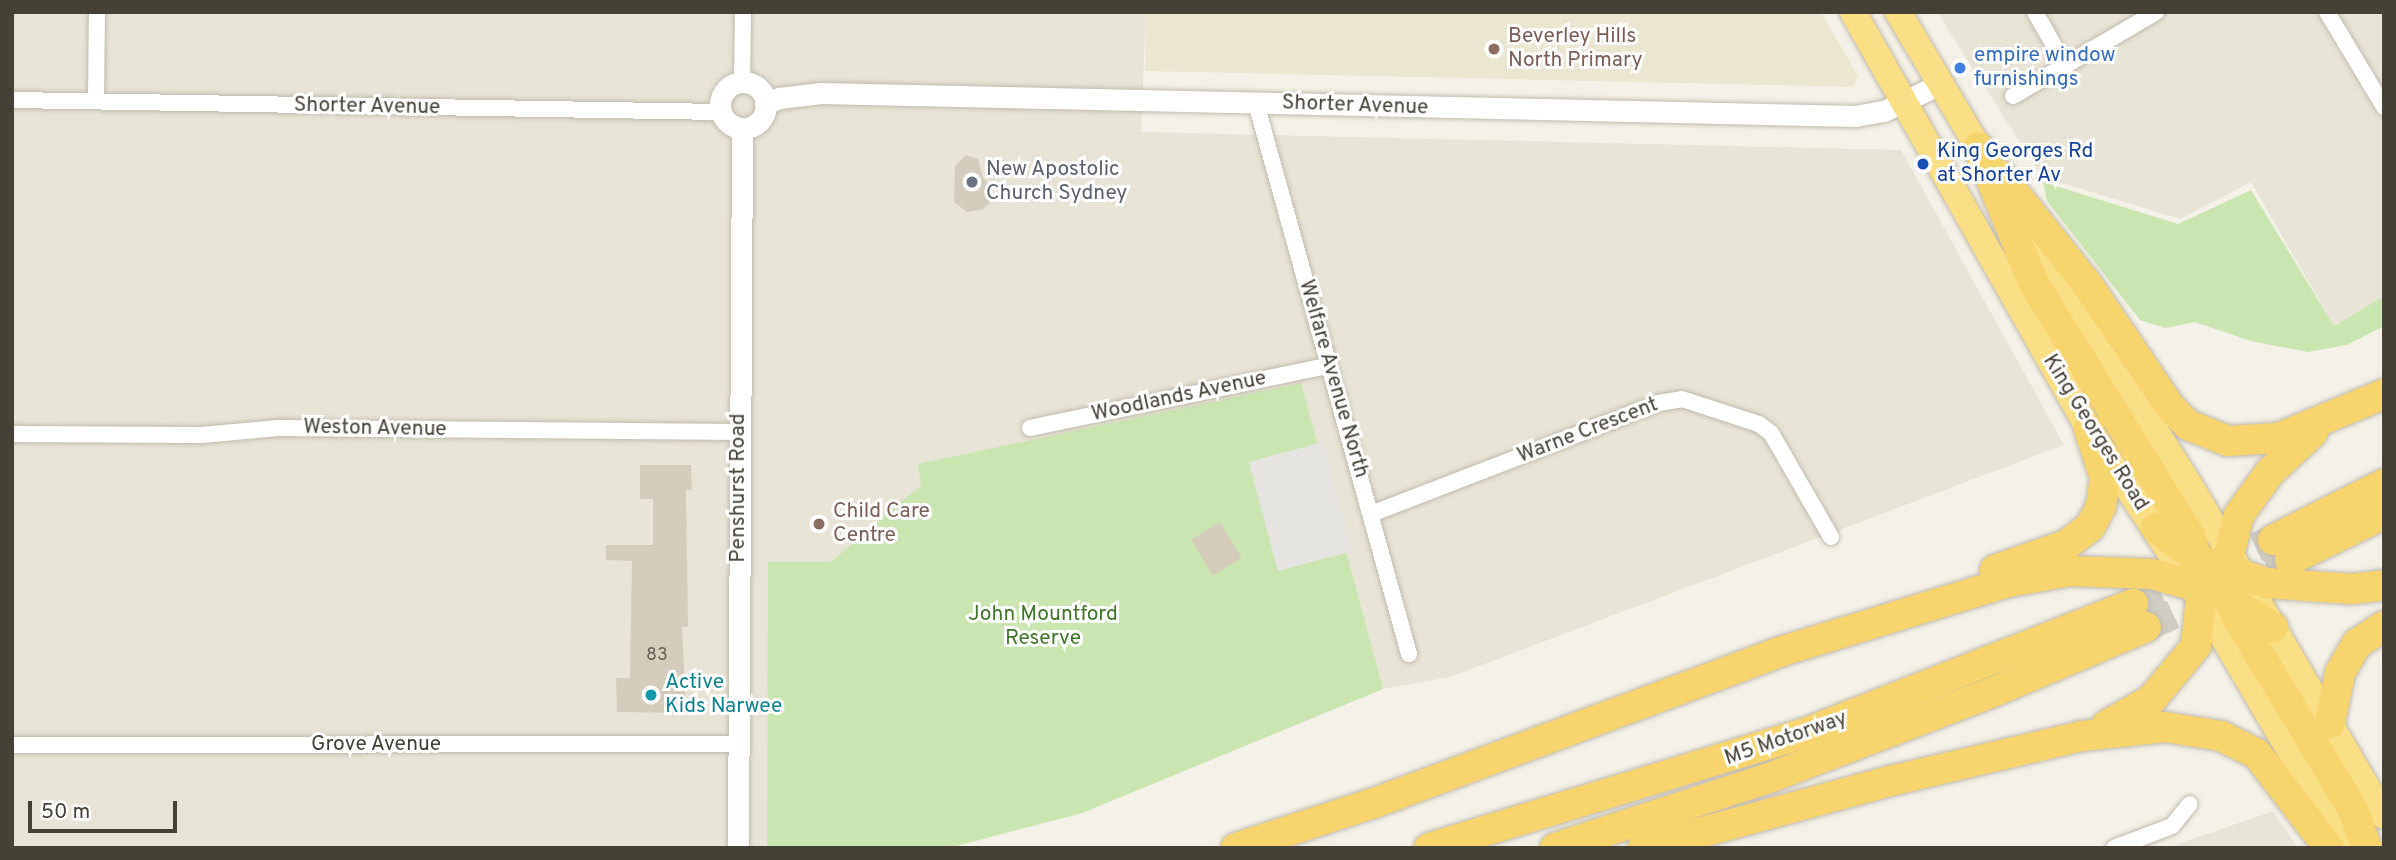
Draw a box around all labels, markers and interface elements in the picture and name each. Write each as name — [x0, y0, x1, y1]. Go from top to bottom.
place label: Beverley Hills North Primary — [1508, 24, 1643, 74]
marker: Beverley Hills North Primary — [1486, 41, 1502, 57]
place label: empire window furnishings — [1974, 43, 2115, 93]
marker: empire window furnishings — [1952, 60, 1968, 76]
street label: Shorter Avenue — [1281, 91, 1429, 121]
street label: Shorter Avenue — [293, 93, 441, 121]
place label: King Georges Rd at Shorter Av — [1937, 139, 2093, 189]
marker: King Georges Rd at Shorter Av — [1915, 156, 1931, 172]
place label: New Apostolic Church Sydney — [986, 157, 1127, 207]
marker: New Apostolic Church Sydney — [964, 174, 980, 190]
street label: Welfare Avenue North — [1293, 277, 1373, 481]
street label: King Georges Road — [2037, 350, 2153, 516]
street label: Woodlands Avenue — [1089, 366, 1269, 428]
street label: Warne Crescent — [1514, 393, 1662, 469]
street label: Penshurst Road — [726, 413, 752, 563]
street label: Weston Avenue — [303, 415, 447, 443]
place label: Child Care Centre — [833, 499, 930, 549]
marker: Child Care Centre — [811, 516, 827, 532]
park label: John Mountford Reserve — [968, 602, 1118, 652]
house number: 83 — [646, 645, 668, 667]
place label: Active Kids Narwee — [665, 670, 782, 720]
marker: Active Kids Narwee — [643, 687, 659, 703]
street label: M5 Motorway — [1721, 706, 1851, 772]
street label: Grove Avenue — [311, 732, 441, 758]
scale bar — [32, 786, 180, 830]
text: 50 m — [41, 799, 90, 826]

